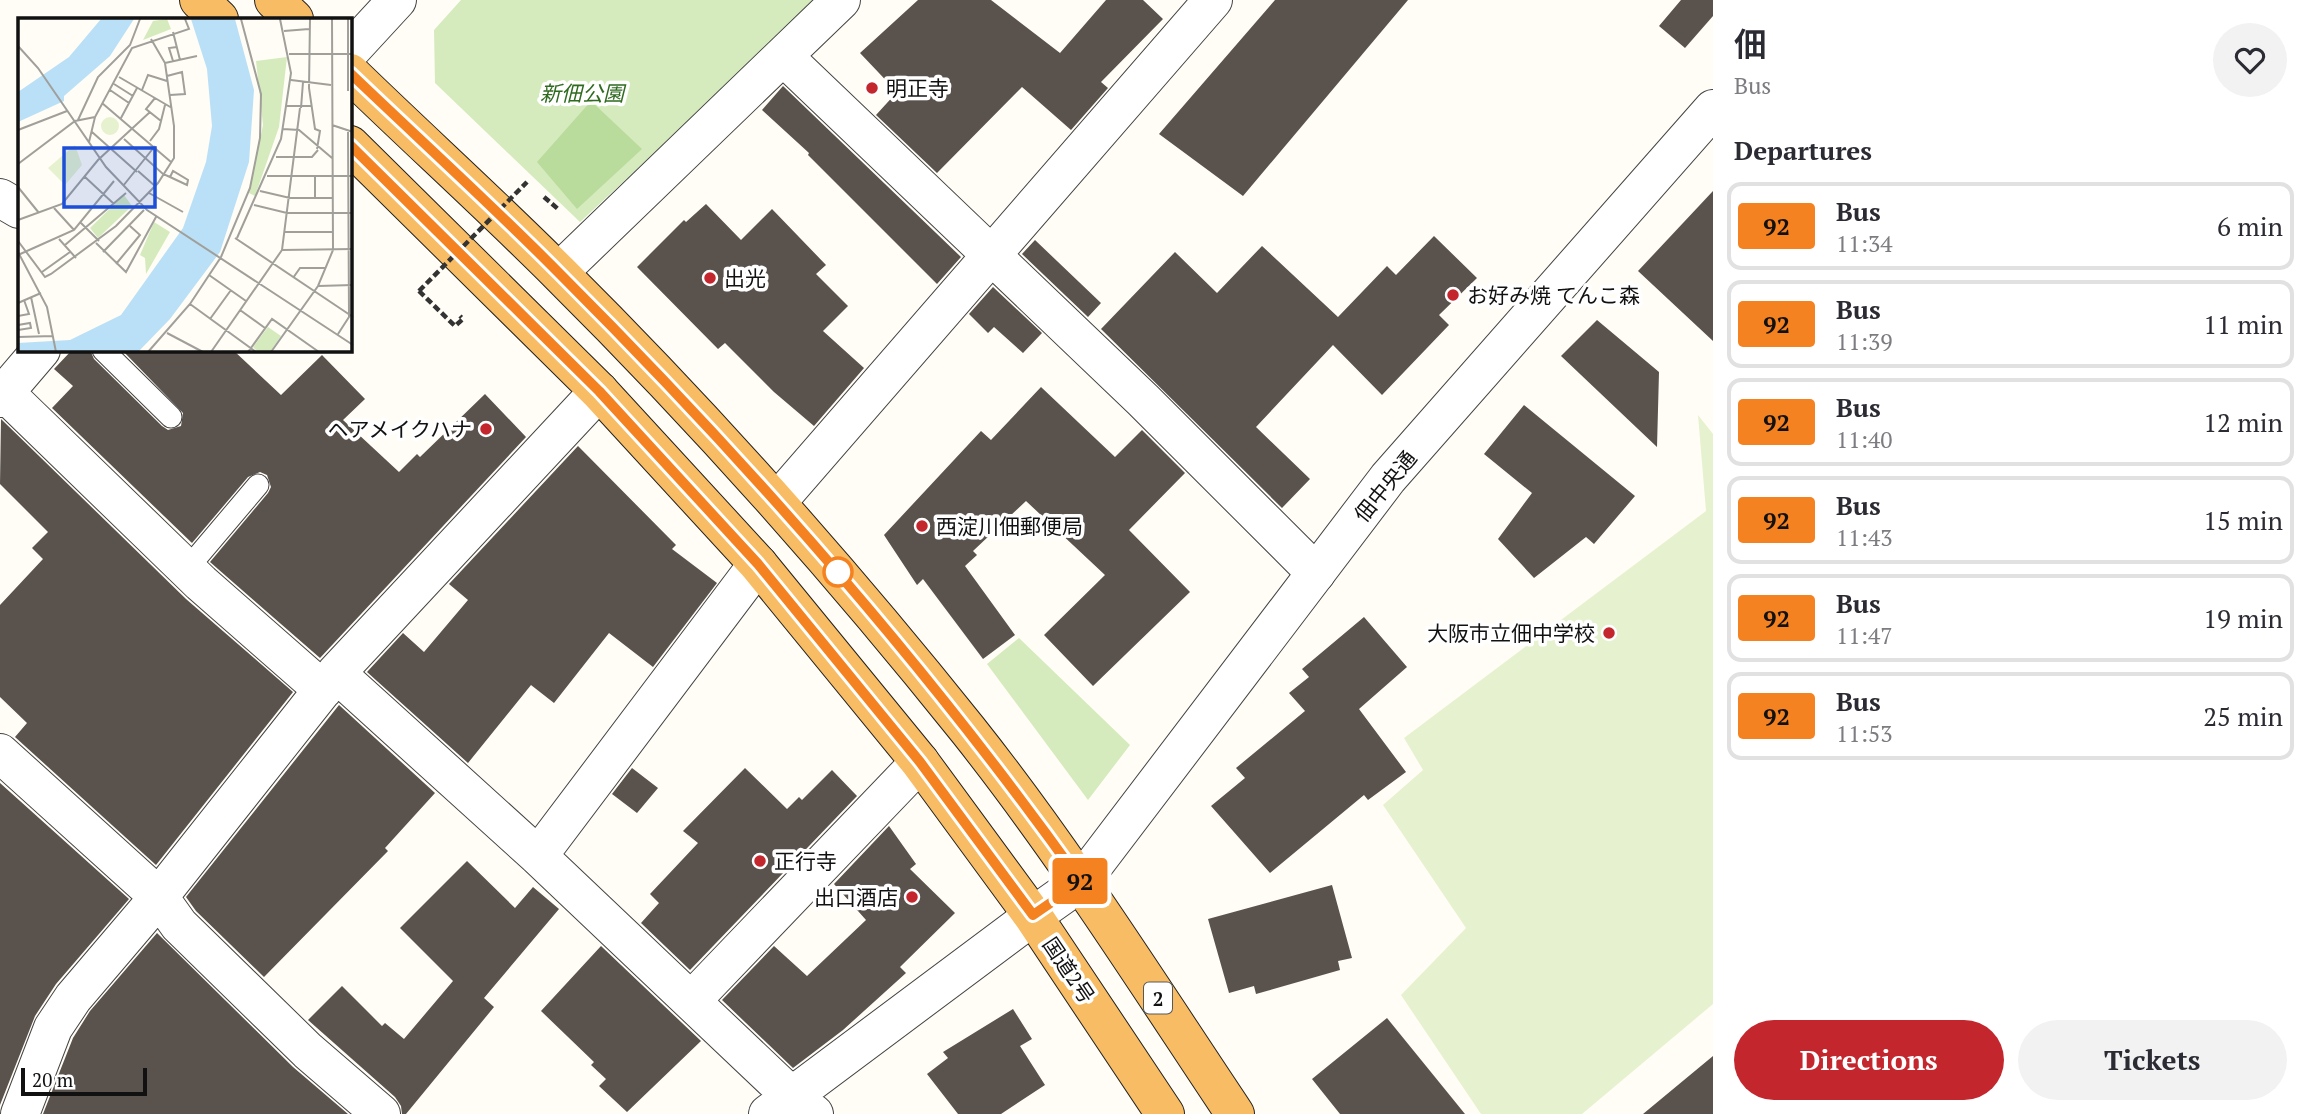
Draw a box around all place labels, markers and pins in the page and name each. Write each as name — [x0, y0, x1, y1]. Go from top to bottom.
place label: 明正寺 — [886, 74, 949, 102]
marker: 明正寺 — [864, 80, 880, 96]
place label: 出光 — [724, 264, 766, 292]
marker: 出光 — [702, 270, 718, 286]
place label: お好み焼 てんこ森 — [1467, 281, 1640, 309]
marker: お好み焼 てんこ森 — [1445, 287, 1461, 303]
place label: ヘアメイクハナ — [328, 415, 472, 443]
marker: ヘアメイクハナ — [478, 421, 494, 437]
place label: 西淀川佃郵便局 — [936, 512, 1083, 540]
marker: 西淀川佃郵便局 — [914, 518, 930, 534]
unlabelled marker — [823, 557, 853, 587]
place label: 大阪市立佃中学校 — [1427, 619, 1595, 647]
marker: 大阪市立佃中学校 — [1601, 625, 1617, 641]
place label: 正行寺 — [774, 847, 837, 875]
marker: 正行寺 — [752, 853, 768, 869]
place label: 出口酒店 — [814, 883, 898, 911]
marker: 出口酒店 — [904, 889, 920, 905]

